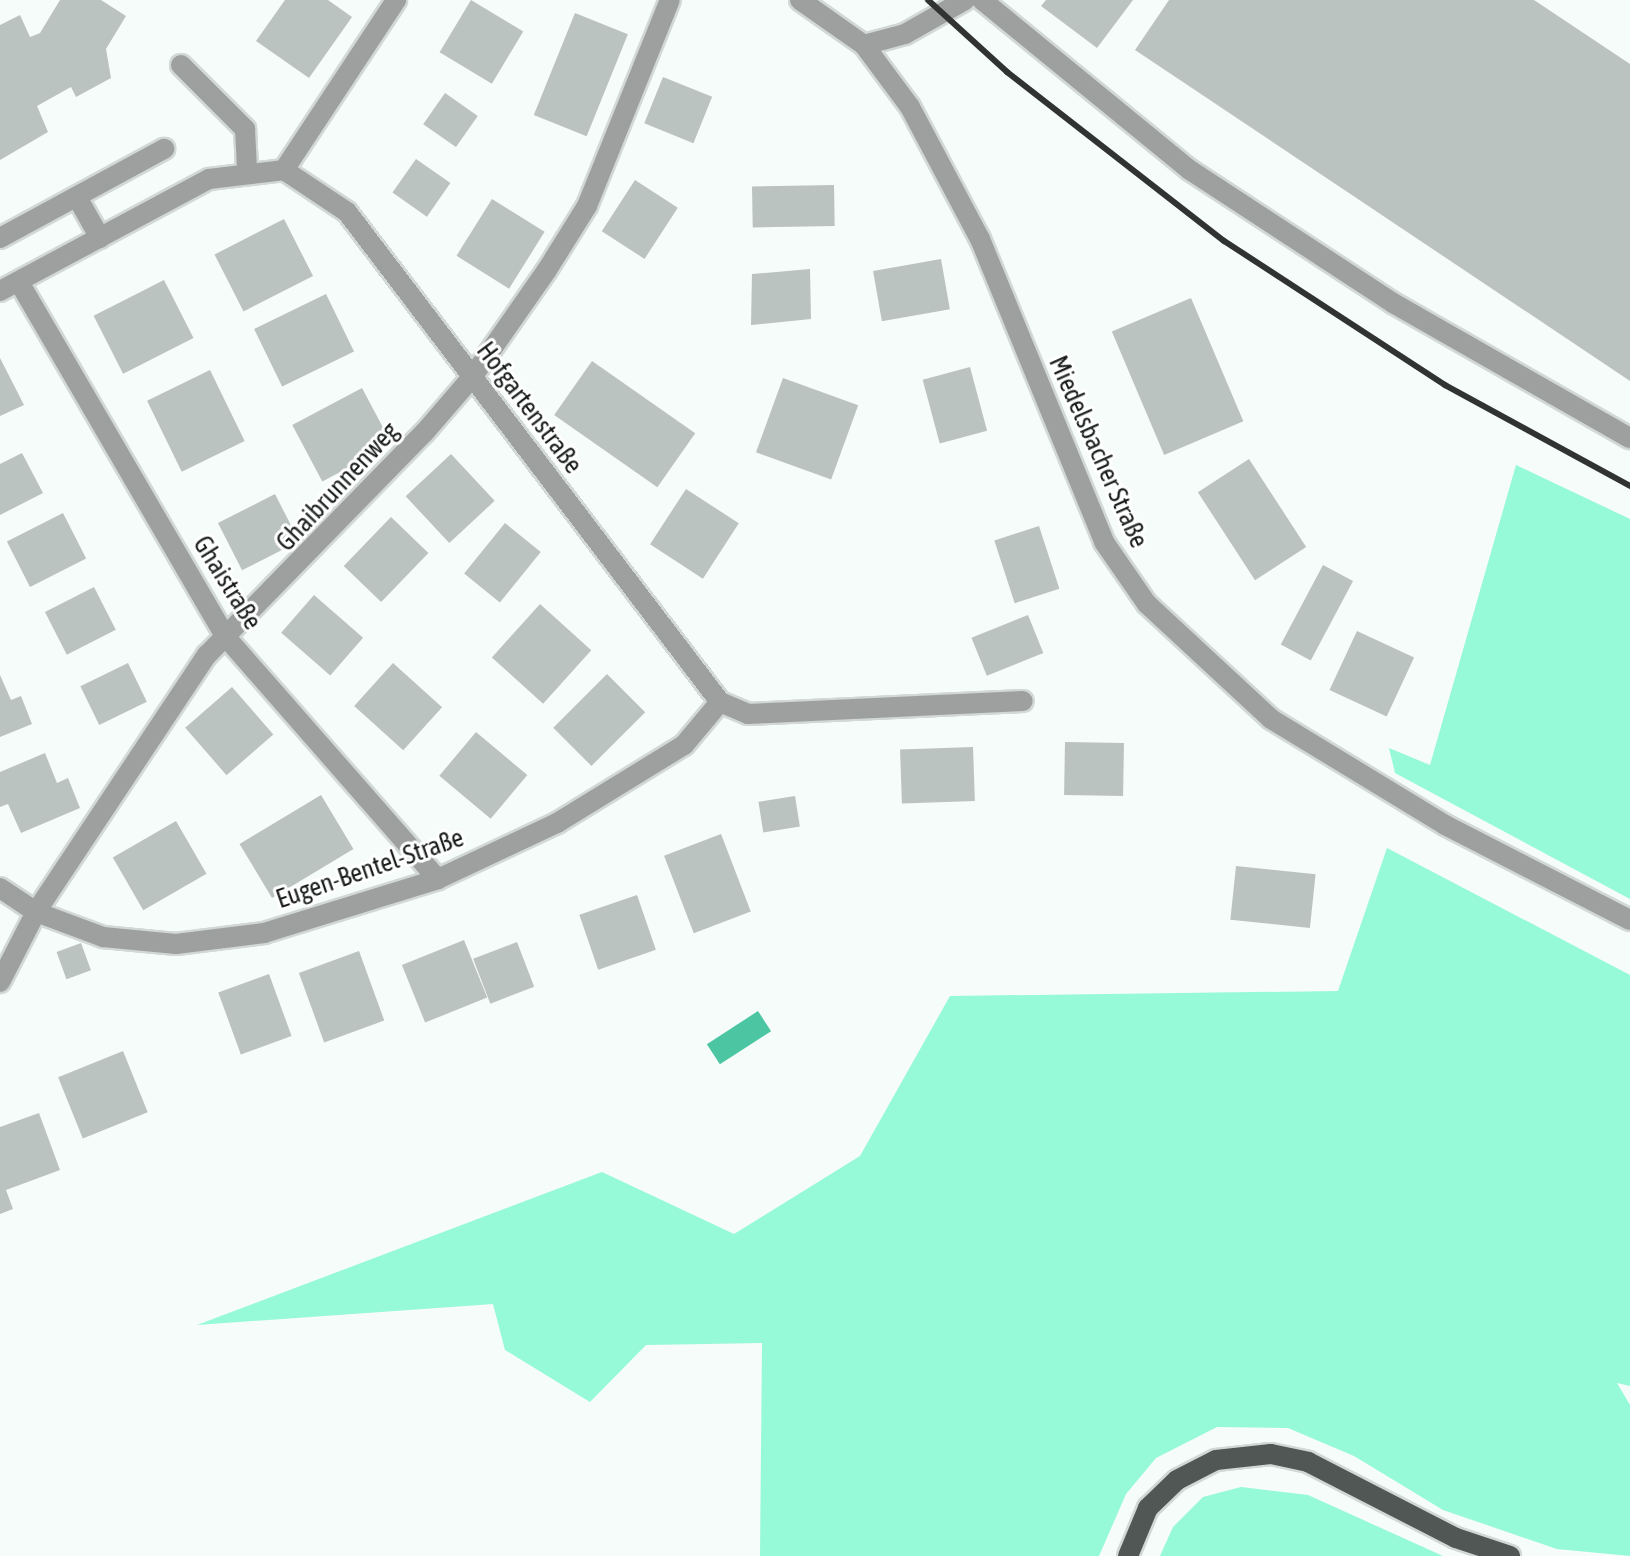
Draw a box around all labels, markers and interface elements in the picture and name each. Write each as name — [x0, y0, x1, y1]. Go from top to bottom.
street label: Hofgartenstraße — [470, 336, 588, 480]
street label: Miedelsbacher Straße — [1042, 351, 1154, 553]
street label: Ghaibrunnenweg — [270, 416, 406, 558]
street label: Ghaistraße — [186, 530, 268, 636]
street label: Eugen-Bentel-Straße — [272, 822, 468, 916]

